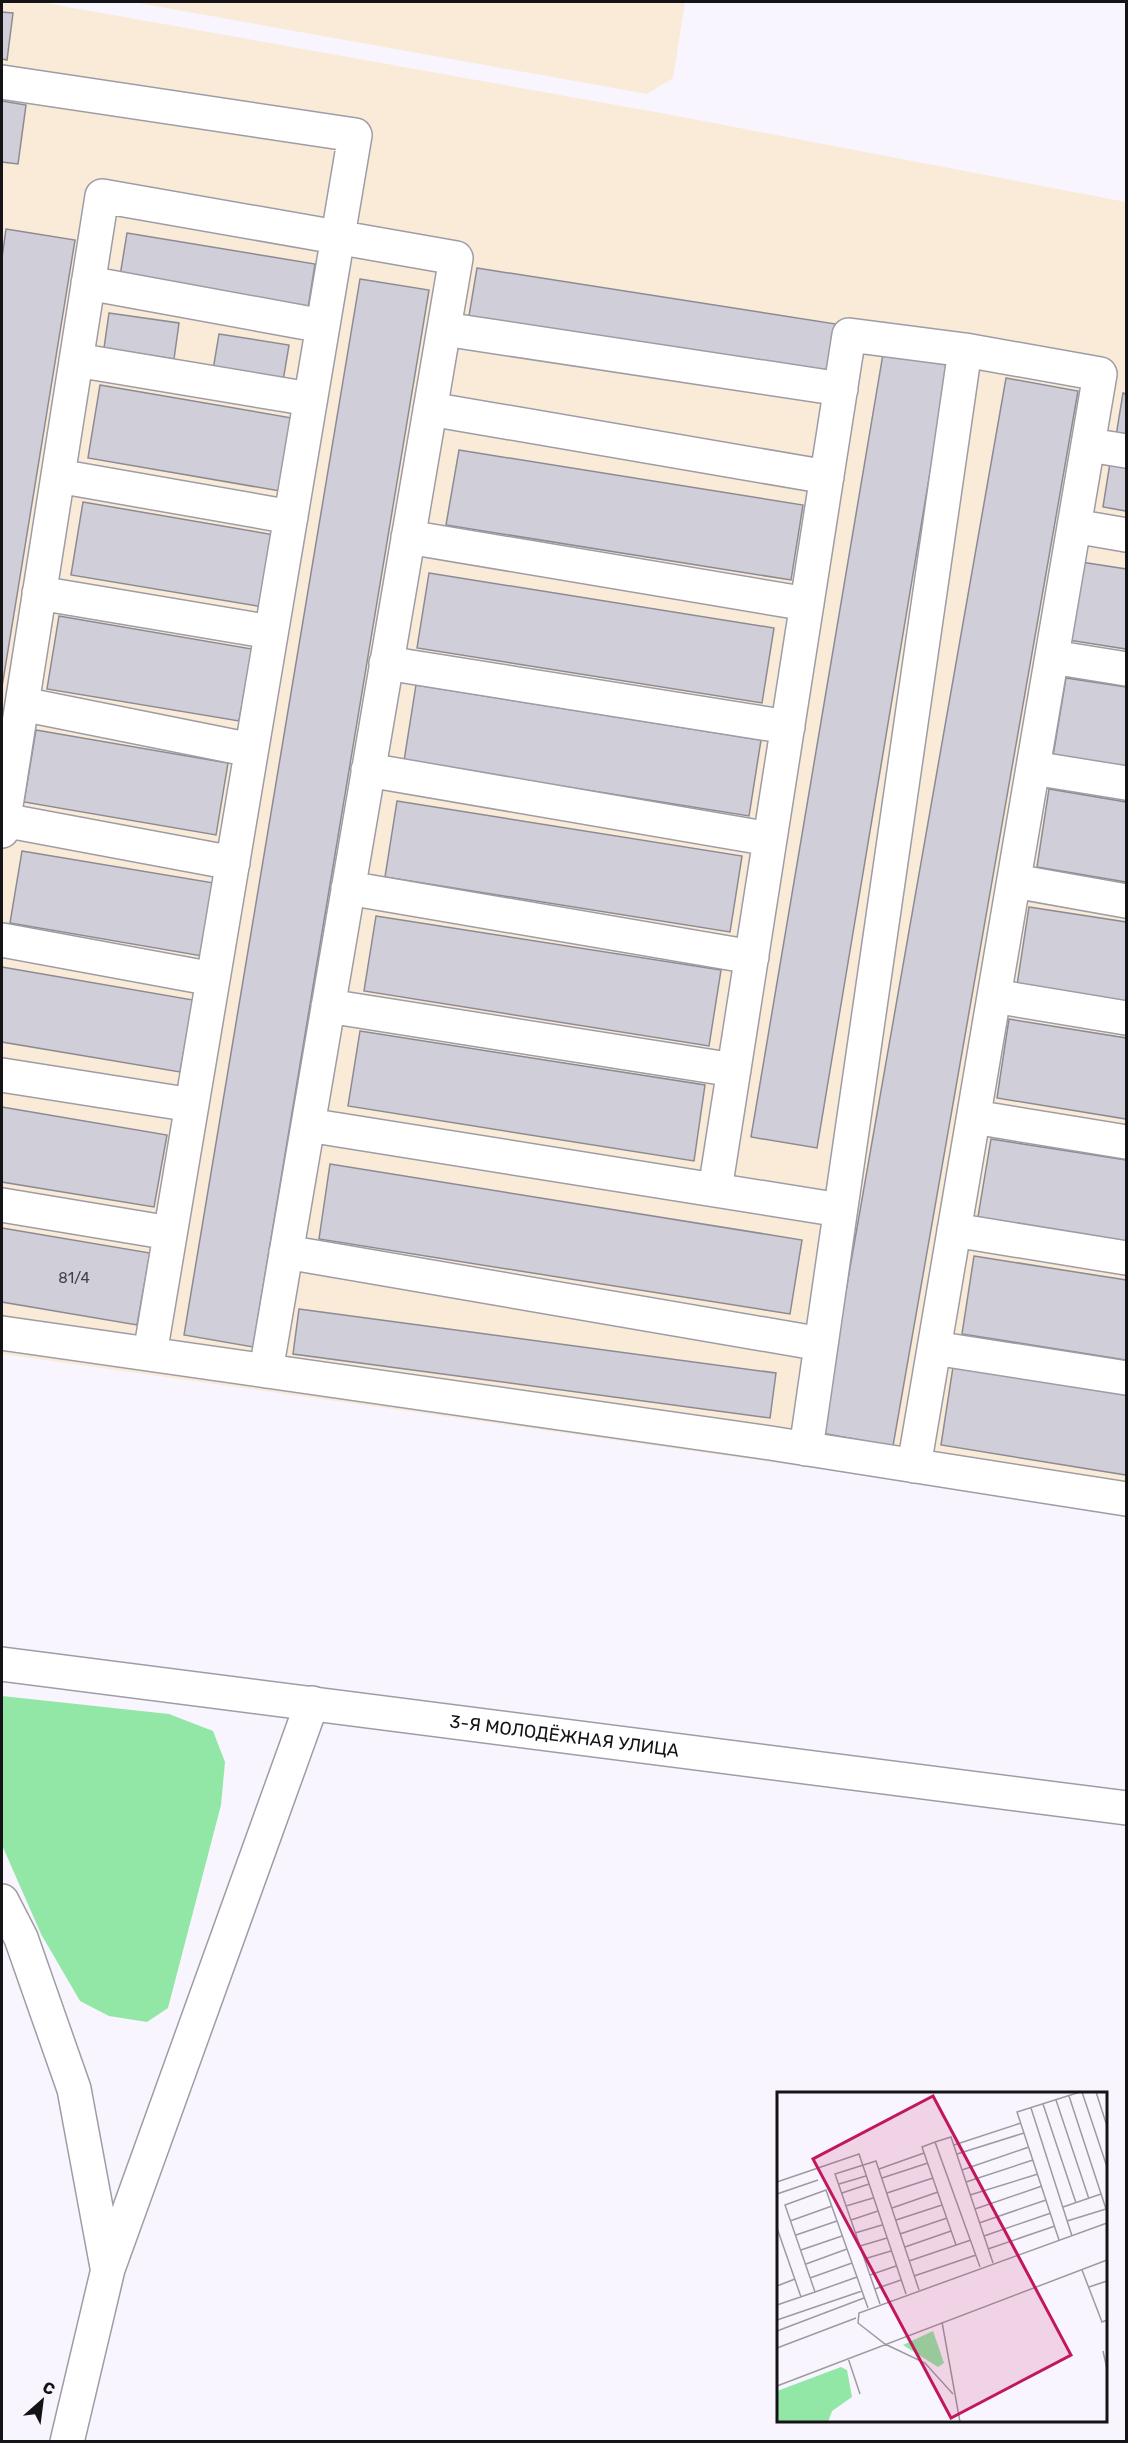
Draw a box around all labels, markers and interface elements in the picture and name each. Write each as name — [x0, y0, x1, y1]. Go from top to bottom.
house number: 81/4 — [58, 1269, 90, 1287]
street label: 3-Я МОЛОДЁЖНАЯ УЛИЦА — [448, 1710, 680, 1762]
inset map — [777, 2092, 1107, 2422]
north arrow — [12, 2371, 72, 2431]
text: С — [39, 2377, 58, 2399]

